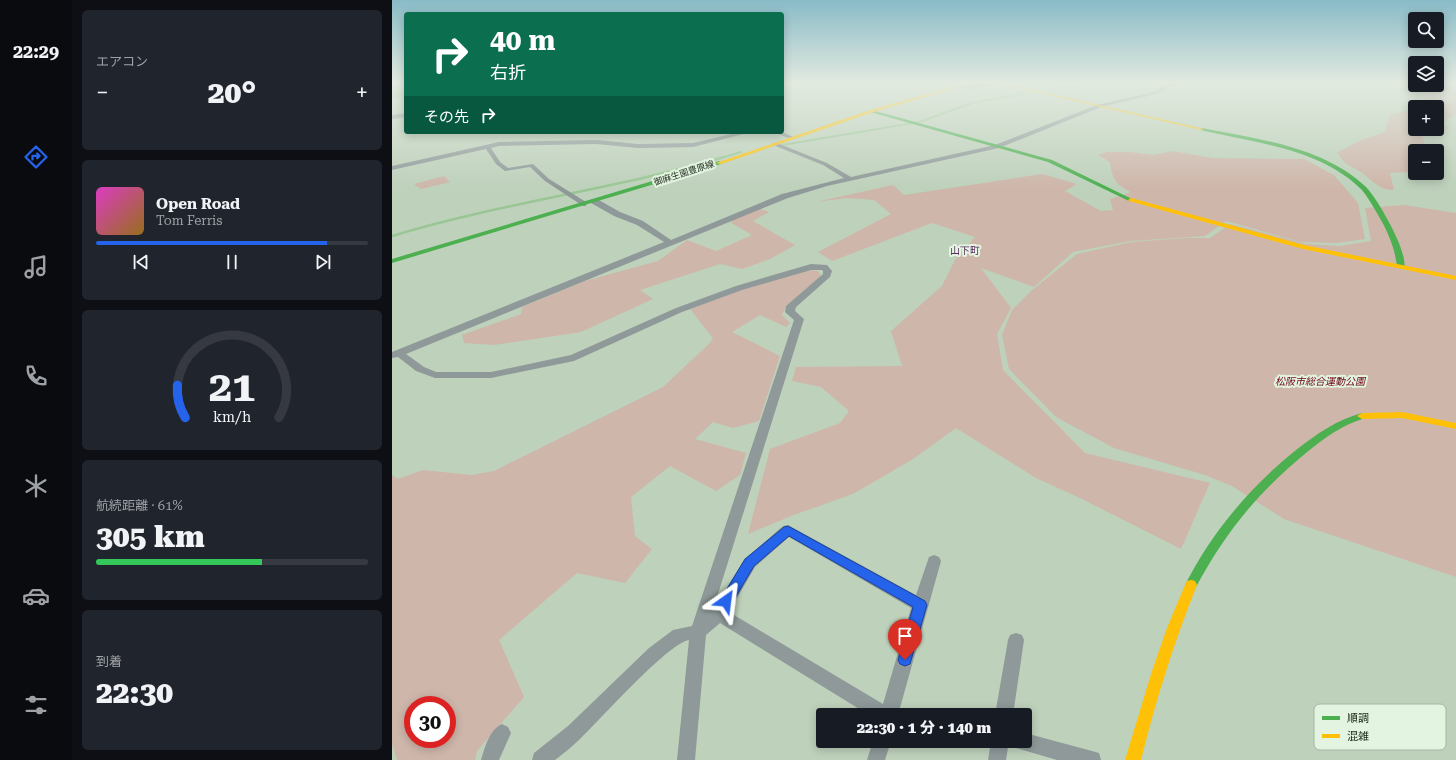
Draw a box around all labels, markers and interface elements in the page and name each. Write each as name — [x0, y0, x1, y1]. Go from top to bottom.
map controls — [1408, 12, 1444, 180]
button: search — [1408, 12, 1444, 48]
text: 40 m — [490, 24, 555, 57]
icon: right — [424, 28, 476, 80]
text: 22:29 — [13, 41, 59, 62]
text: エアコン — [96, 54, 148, 69]
button: layers — [1408, 56, 1444, 92]
text: 右折 — [490, 62, 526, 83]
text: 20° — [208, 75, 256, 110]
text: − — [96, 80, 108, 105]
text: + — [356, 80, 368, 105]
button: + — [1408, 100, 1444, 136]
icon: right — [477, 104, 499, 126]
text: その先 — [424, 108, 469, 126]
icon: directions — [22, 143, 50, 171]
button: − — [1408, 144, 1444, 180]
street label: 御麻生園豊原線 — [652, 158, 716, 187]
text: Open Road — [156, 195, 240, 213]
text: Tom Ferris — [156, 213, 222, 228]
district label: 山下町 — [950, 245, 980, 256]
icon: previous — [130, 251, 152, 273]
icon: pause — [221, 251, 243, 273]
icon: next — [312, 251, 334, 273]
icon: music — [22, 253, 50, 281]
icon: phone — [22, 362, 50, 390]
text: 21 — [209, 362, 255, 411]
park label: 松阪市総合運動公園 — [1275, 376, 1367, 387]
text: km/h — [213, 409, 251, 425]
icon: climate — [22, 472, 50, 500]
text: 航続距離 · 61% — [96, 498, 183, 513]
text: 305 km — [96, 519, 205, 554]
position arrow — [705, 580, 747, 622]
icon: car — [22, 582, 50, 610]
pin — [888, 619, 922, 660]
icon: arrive — [894, 625, 916, 647]
text: 到着 — [96, 654, 122, 669]
text: 22:30 — [96, 675, 173, 710]
icon: filters — [22, 691, 50, 719]
speed limit sign: 30 — [404, 696, 456, 748]
legend — [1314, 704, 1446, 750]
text: 順調 — [1347, 712, 1369, 725]
text: 22:30 · 1 分 · 140 m — [857, 719, 991, 737]
text: 混雑 — [1347, 730, 1369, 743]

